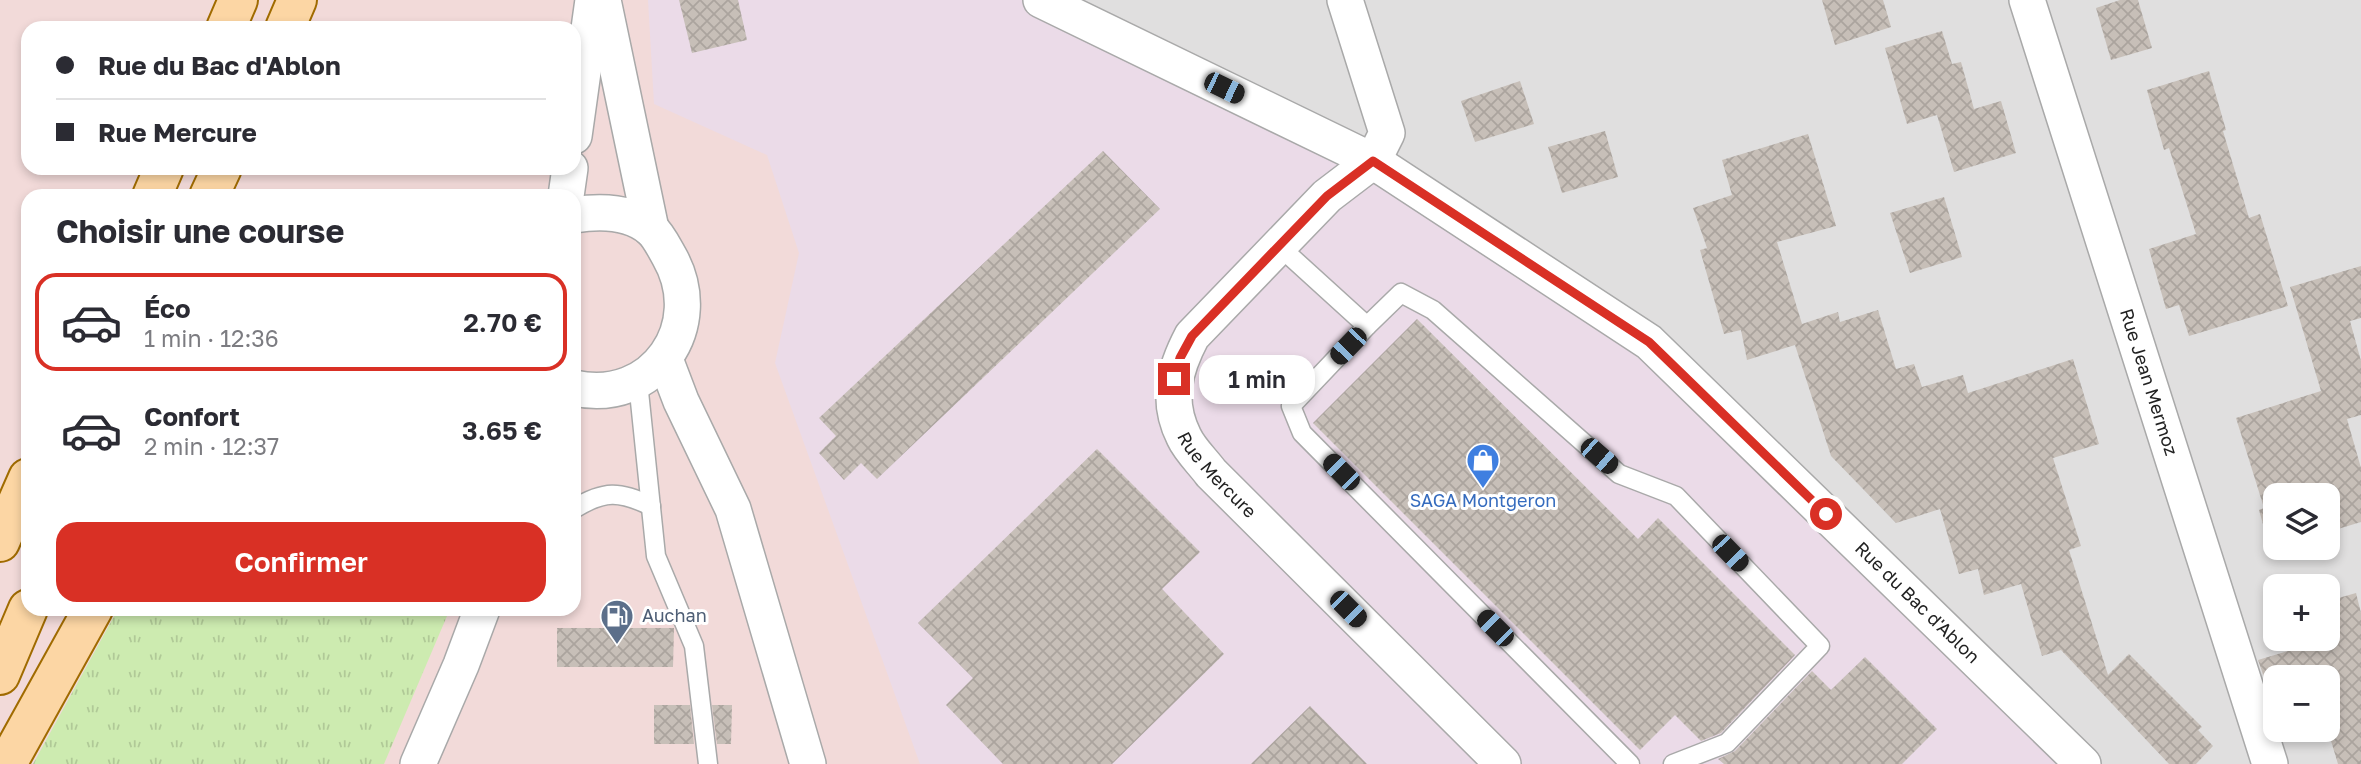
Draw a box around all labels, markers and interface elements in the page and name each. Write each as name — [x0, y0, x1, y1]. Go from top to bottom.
text: Rue du Bac d'Ablon — [98, 50, 341, 81]
car — [1201, 69, 1248, 107]
text: Rue Mercure — [98, 117, 257, 148]
text: Choisir une course — [56, 212, 344, 250]
icon: car — [60, 291, 123, 354]
text: Éco — [144, 293, 191, 324]
street label: Rue Jean Mermoz — [2116, 306, 2183, 458]
text: 2.70 € — [463, 307, 542, 338]
text: 1 min · 12:36 — [144, 324, 279, 352]
car — [1326, 324, 1371, 368]
callout: 1 min — [1198, 354, 1314, 404]
route end — [1158, 363, 1190, 395]
text: 1 min — [1228, 365, 1286, 393]
icon: car — [60, 399, 123, 462]
text: Confort — [144, 401, 240, 432]
text: 3.65 € — [462, 415, 542, 446]
street label: Rue Mercure — [1173, 428, 1261, 522]
text: 2 min · 12:37 — [144, 432, 279, 460]
car — [1577, 434, 1622, 478]
shop icon: SAGA Montgeron — [1464, 441, 1502, 490]
car — [1319, 450, 1364, 494]
map controls — [2263, 483, 2340, 742]
button: layers — [2263, 483, 2340, 560]
place label: SAGA Montgeron — [1410, 489, 1556, 511]
route start — [1810, 498, 1842, 530]
button: Confirmer — [56, 522, 546, 602]
car — [1708, 531, 1753, 575]
street label: Rue du Bac d'Ablon — [1851, 537, 1985, 667]
button: + — [2263, 574, 2340, 651]
car — [1326, 587, 1371, 631]
fuel station icon: Auchan — [598, 597, 636, 646]
place label: Auchan — [642, 604, 707, 626]
car — [1473, 606, 1518, 650]
button: − — [2263, 665, 2340, 742]

